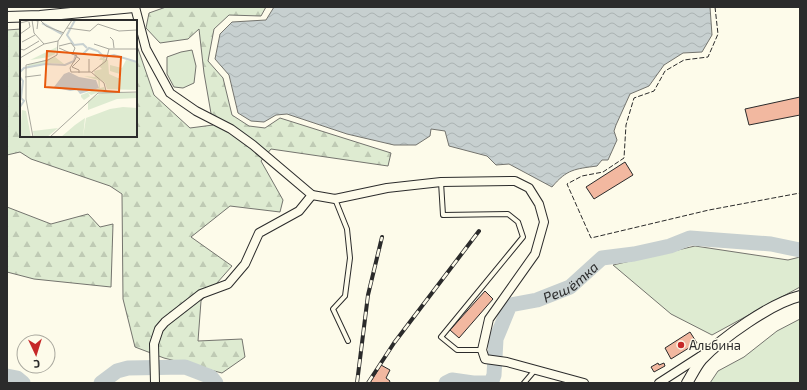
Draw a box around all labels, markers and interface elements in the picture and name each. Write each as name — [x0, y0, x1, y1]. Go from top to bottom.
inset map — [20, 20, 137, 137]
water label: Решётка — [540, 258, 601, 305]
north arrow — [16, 334, 56, 374]
place label: Альбина — [689, 337, 741, 353]
marker: Альбина — [676, 340, 686, 350]
text: С — [33, 358, 40, 371]

